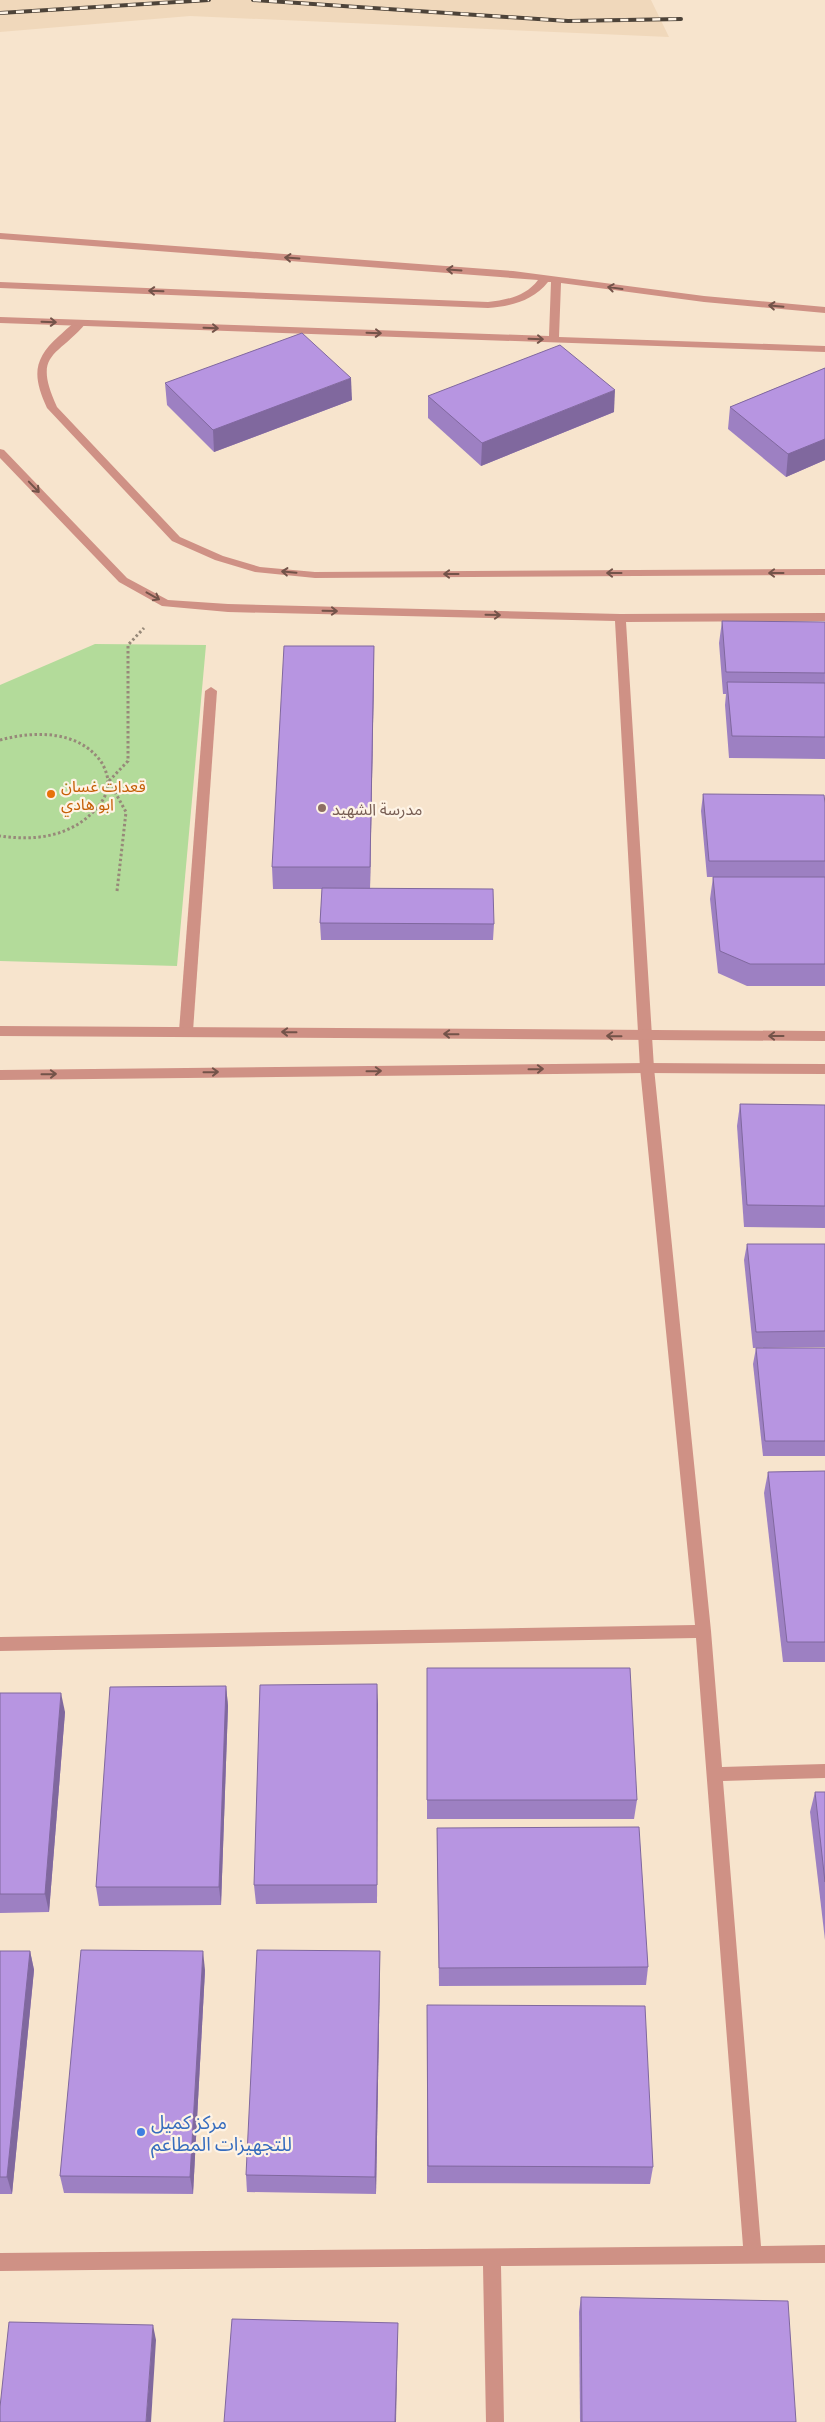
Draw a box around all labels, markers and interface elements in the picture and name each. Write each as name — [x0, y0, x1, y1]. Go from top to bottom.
one-way arrow — [284, 253, 300, 262]
one-way arrow — [446, 265, 462, 274]
one-way arrow — [607, 283, 623, 293]
one-way arrow — [148, 287, 164, 296]
one-way arrow — [769, 301, 785, 311]
one-way arrow — [40, 318, 56, 327]
one-way arrow — [202, 323, 219, 333]
one-way arrow — [365, 329, 381, 338]
one-way arrow — [528, 334, 544, 343]
one-way arrow — [28, 480, 40, 493]
one-way arrow — [281, 567, 297, 577]
one-way arrow — [606, 568, 622, 578]
one-way arrow — [769, 568, 785, 578]
one-way arrow — [444, 569, 460, 579]
one-way arrow — [145, 591, 160, 601]
one-way arrow — [322, 606, 338, 615]
one-way arrow — [484, 610, 501, 620]
place label: قعدات غسان ابو هادي — [61, 776, 146, 816]
marker: قعدات غسان ابو هادي — [45, 788, 57, 800]
place label: مدرسة الشهيد — [332, 799, 422, 819]
marker: مدرسة الشهيد — [316, 802, 328, 814]
one-way arrow — [281, 1027, 298, 1037]
one-way arrow — [444, 1029, 460, 1039]
one-way arrow — [606, 1031, 622, 1041]
one-way arrow — [769, 1031, 785, 1041]
one-way arrow — [528, 1064, 544, 1074]
one-way arrow — [365, 1066, 381, 1076]
one-way arrow — [203, 1068, 219, 1077]
one-way arrow — [40, 1069, 56, 1079]
place label: مركز كميل للتجهيزات المطاعم — [151, 2110, 292, 2159]
marker: مركز كميل للتجهيزات المطاعم — [135, 2126, 147, 2138]

